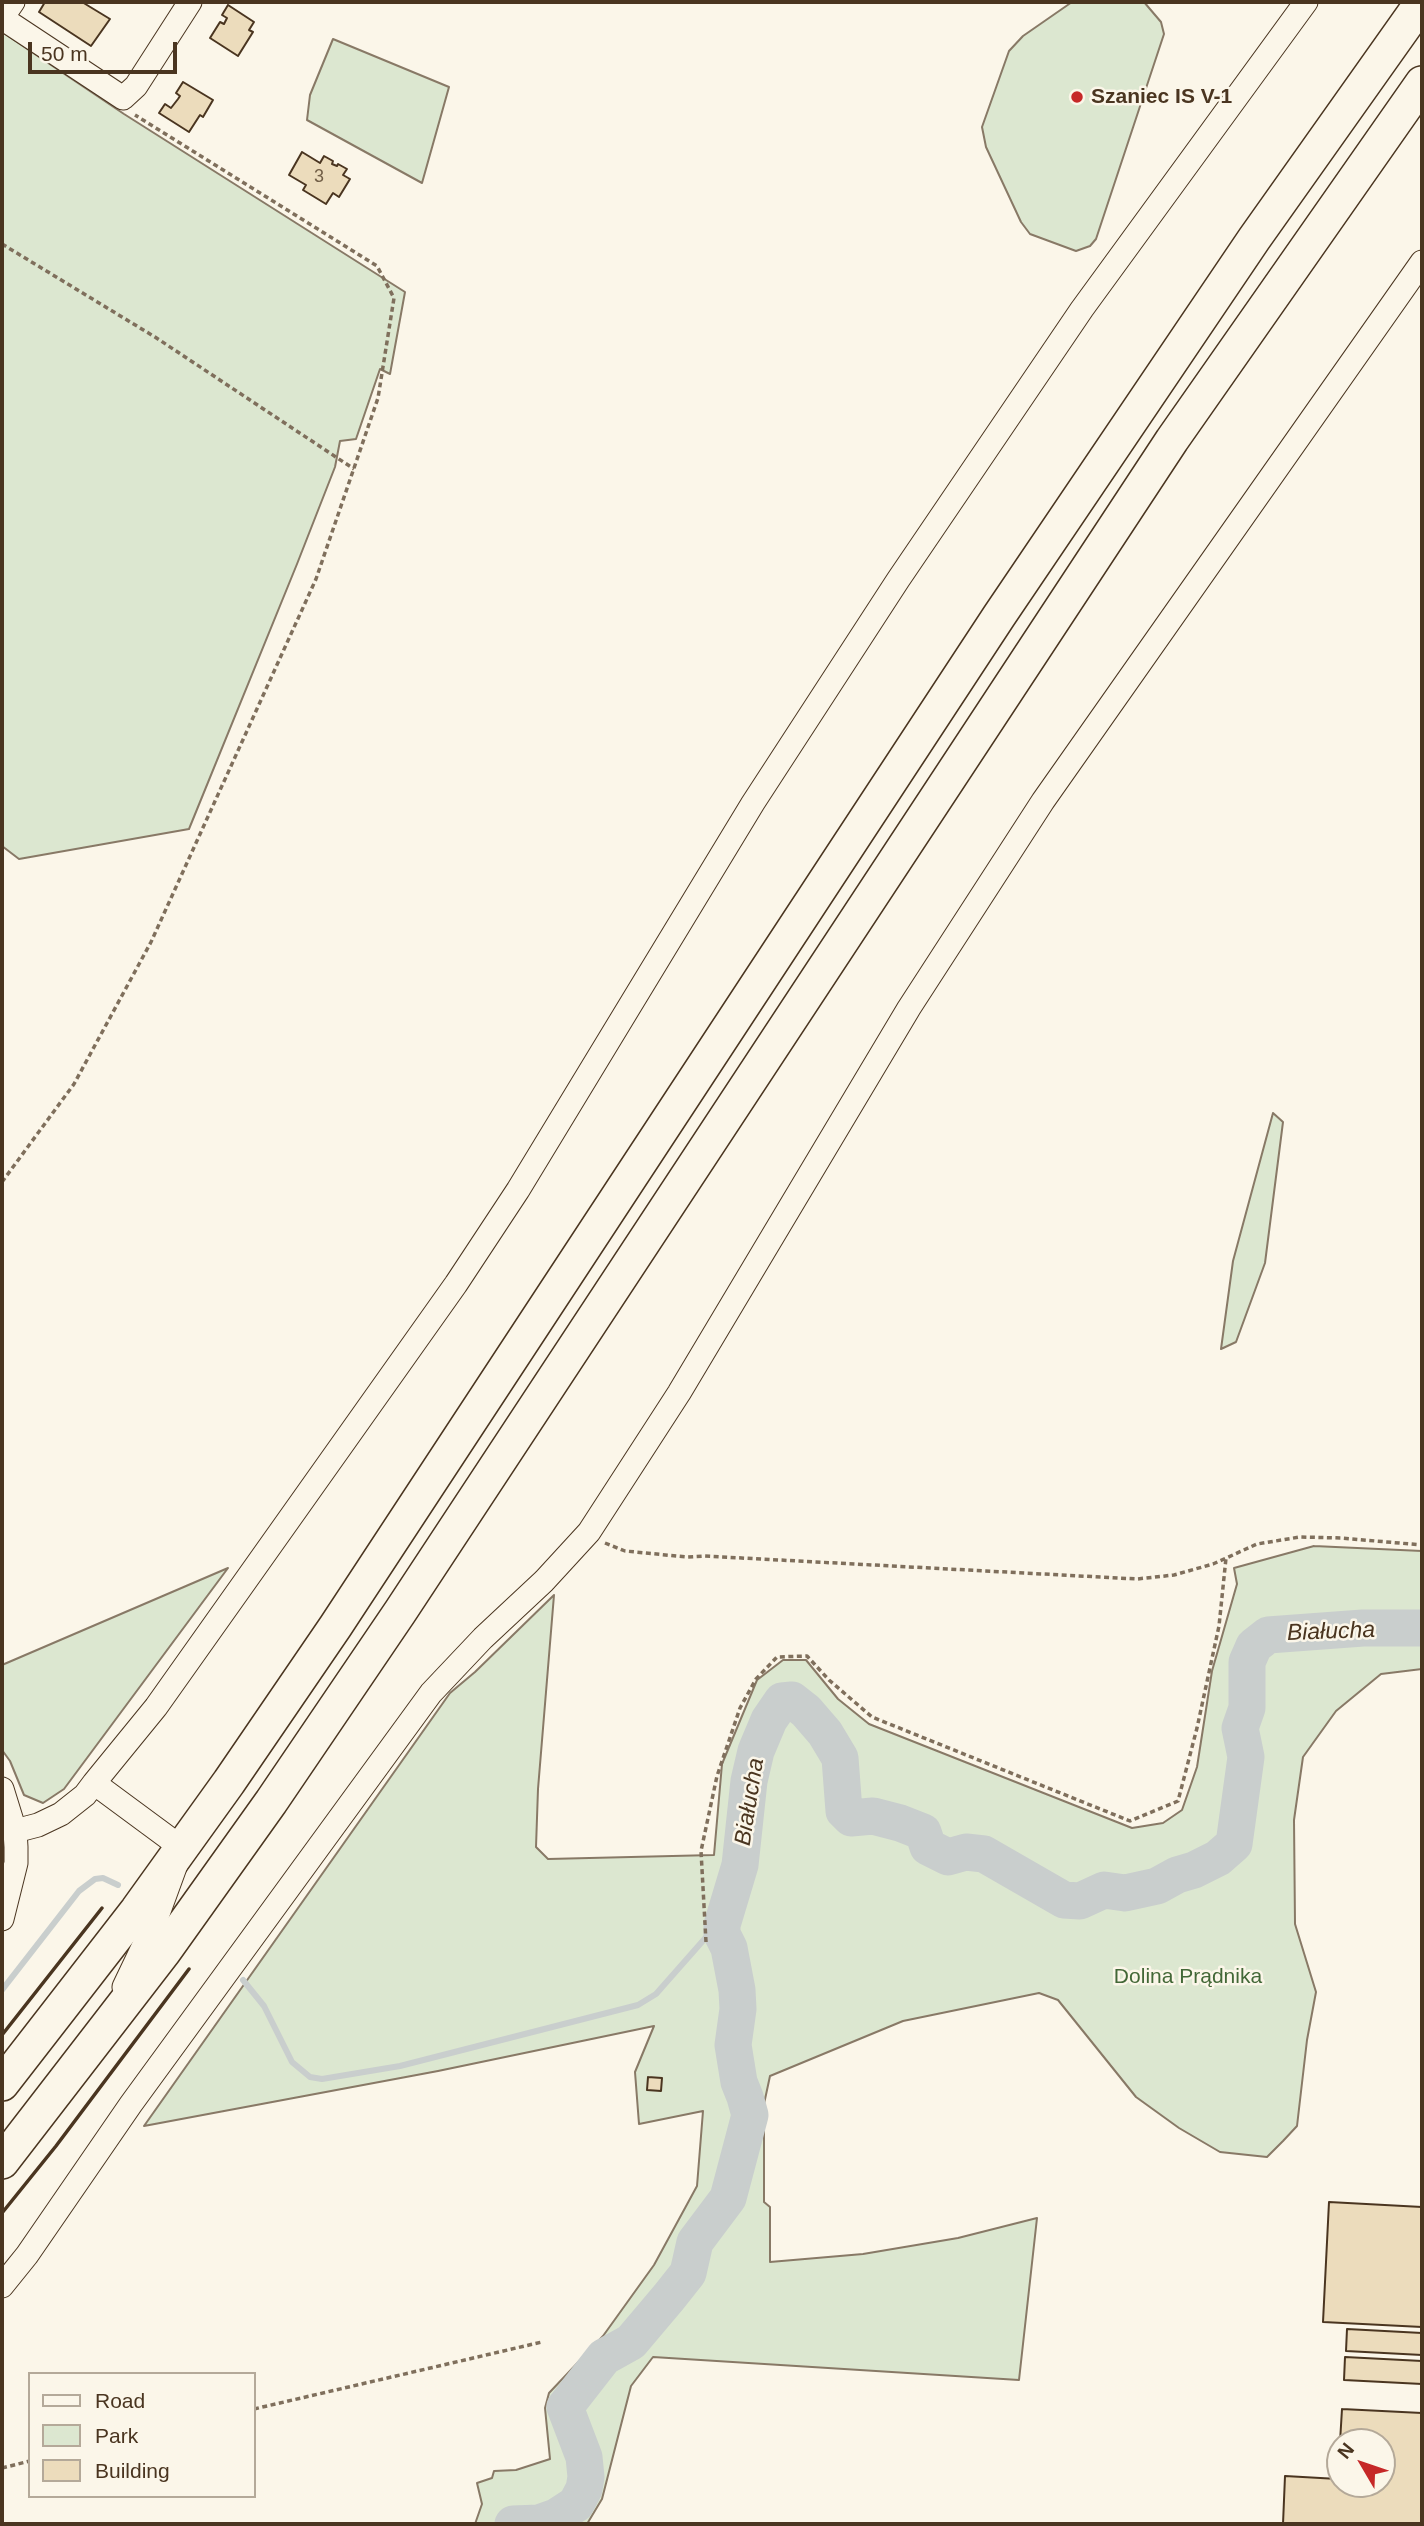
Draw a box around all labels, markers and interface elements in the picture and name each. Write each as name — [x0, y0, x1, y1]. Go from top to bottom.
scale bar — [32, 28, 180, 72]
text: 50 m — [41, 42, 88, 65]
place label: Szaniec IS V-1 — [1091, 84, 1232, 110]
marker: Szaniec IS V-1 — [1069, 89, 1085, 105]
house number: 3 — [314, 166, 324, 188]
water label: Białucha — [1286, 1617, 1376, 1647]
water label: Białucha — [729, 1756, 771, 1848]
park label: Dolina Prądnika — [1114, 1964, 1262, 1990]
legend — [28, 2372, 256, 2498]
text: Road — [95, 2389, 145, 2412]
text: Park — [95, 2424, 138, 2447]
north arrow — [1326, 2428, 1396, 2498]
text: N — [1333, 2439, 1358, 2463]
text: Building — [95, 2459, 170, 2482]

